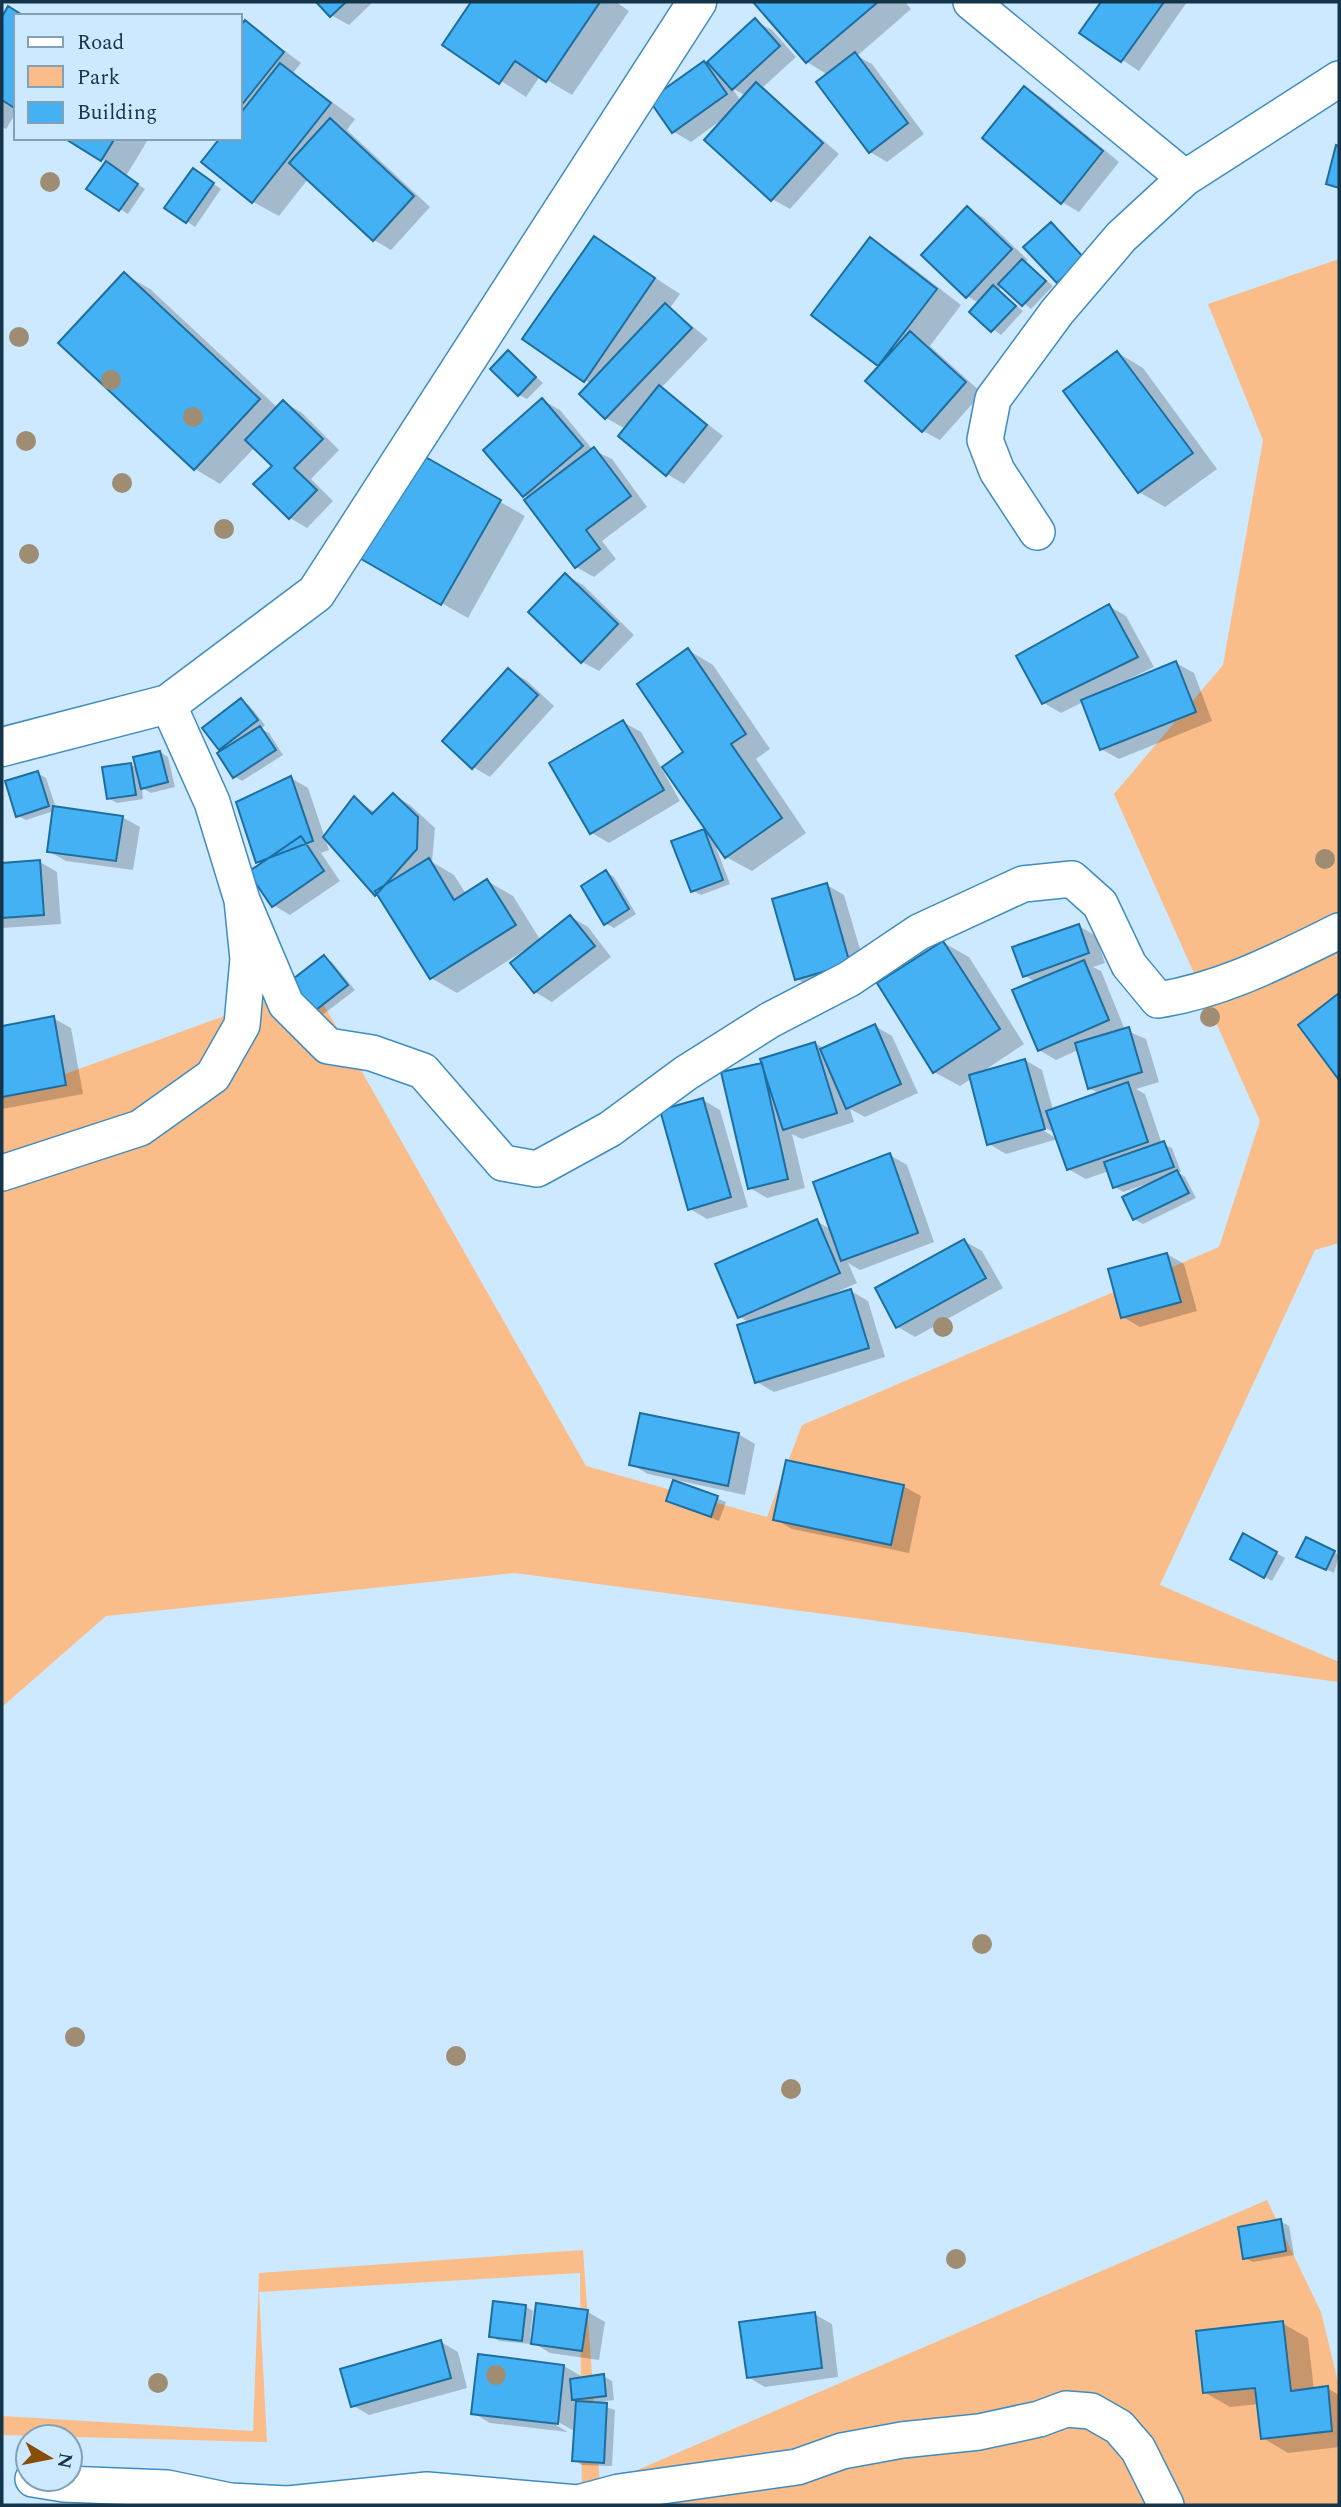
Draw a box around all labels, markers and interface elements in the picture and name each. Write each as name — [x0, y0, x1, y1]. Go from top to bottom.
legend — [14, 14, 242, 140]
text: Road — [77, 27, 124, 59]
text: Park — [77, 62, 121, 94]
text: Building — [77, 97, 157, 129]
north arrow — [14, 2423, 84, 2493]
text: N — [49, 2451, 80, 2471]

